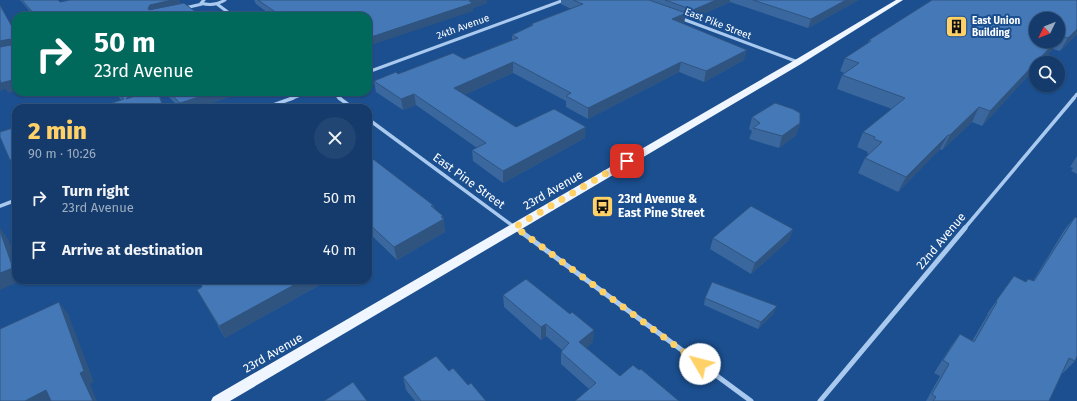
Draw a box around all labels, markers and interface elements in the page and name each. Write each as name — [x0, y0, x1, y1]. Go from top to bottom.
street label: East Pike Street — [683, 6, 753, 42]
street label: 24th Avenue — [435, 12, 491, 42]
north arrow — [1029, 12, 1065, 48]
map controls — [1029, 12, 1065, 92]
building icon: East Union Building — [944, 14, 970, 40]
place label: East Union Building — [972, 15, 1021, 39]
text: 50 m — [94, 26, 156, 59]
icon: right — [28, 28, 80, 80]
button: search — [1029, 56, 1065, 92]
text: 23rd Avenue — [94, 60, 194, 82]
text: 2 min — [28, 117, 87, 145]
button: close — [314, 117, 356, 159]
pin — [610, 144, 644, 178]
text: 90 m · 10:26 — [28, 146, 96, 161]
street label: East Pine Street — [430, 150, 508, 212]
icon: arrive — [616, 150, 638, 172]
street label: 23rd Avenue — [521, 167, 585, 213]
text: Turn right — [62, 182, 129, 200]
icon: right — [28, 187, 50, 209]
text: 50 m — [323, 189, 356, 207]
place label: 23rd Avenue & East Pine Street — [618, 192, 705, 220]
bus stop icon: 23rd Avenue & East Pine Street — [590, 193, 616, 219]
text: 23rd Avenue — [62, 200, 134, 215]
street label: 22nd Avenue — [913, 210, 969, 272]
icon: arrive — [28, 239, 50, 261]
text: Arrive at destination — [62, 241, 203, 259]
text: 40 m — [323, 241, 356, 259]
street label: 23rd Avenue — [241, 330, 305, 376]
position arrow — [679, 343, 721, 385]

